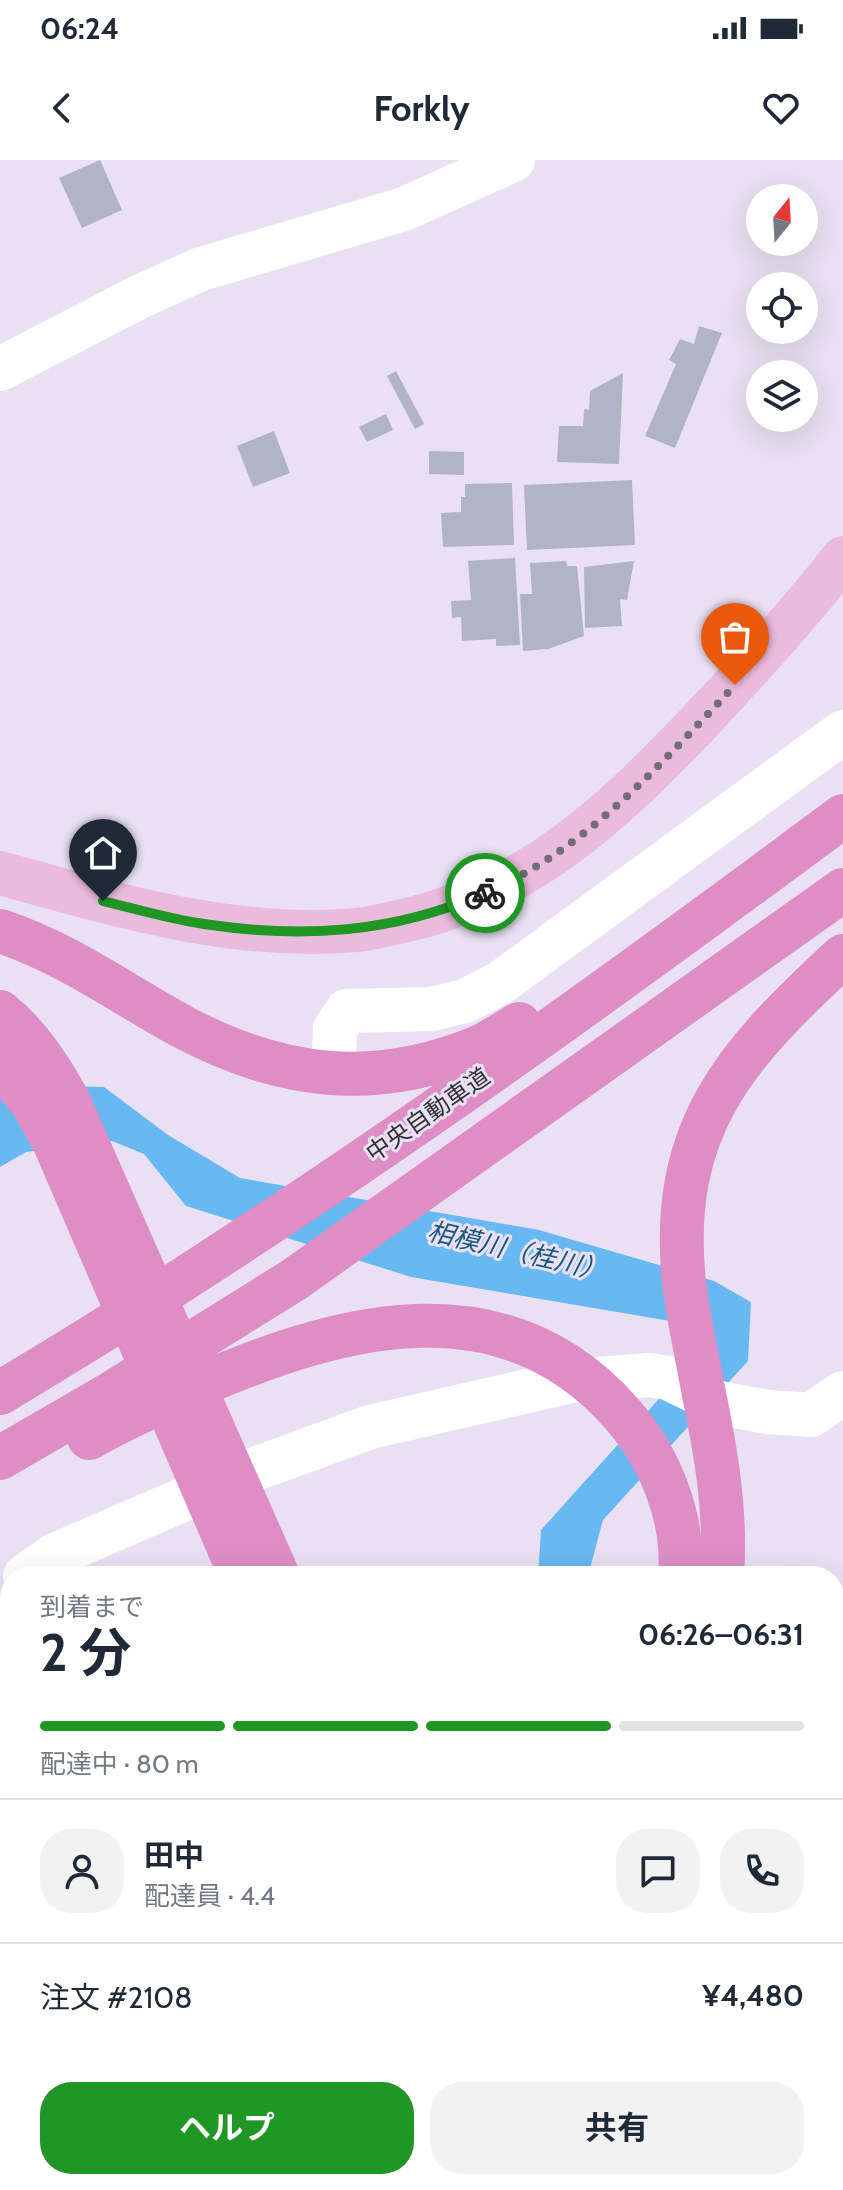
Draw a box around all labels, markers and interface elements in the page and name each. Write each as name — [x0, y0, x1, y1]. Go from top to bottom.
text: 06:24 — [40, 10, 119, 47]
icon: back — [40, 86, 84, 130]
text: Forkly — [373, 86, 470, 130]
icon: heart — [759, 86, 803, 130]
north arrow — [746, 184, 818, 256]
map controls — [746, 184, 818, 432]
button: locate — [746, 272, 818, 344]
button: layers — [746, 360, 818, 432]
pin — [701, 603, 769, 685]
icon: bag — [713, 615, 757, 659]
pin — [69, 819, 137, 901]
icon: home — [81, 831, 125, 875]
courier — [445, 853, 525, 933]
icon: bike — [463, 871, 507, 915]
street label: 中央自動車道 — [360, 1061, 495, 1168]
water label: 相模川（桂川） — [425, 1215, 609, 1287]
text: 到着まで — [40, 1591, 144, 1623]
text: 06:26–06:31 — [638, 1616, 804, 1653]
text: 2 分 — [40, 1621, 131, 1684]
text: 配達中 · 80 m — [40, 1748, 198, 1780]
button: person — [40, 1829, 124, 1913]
button: chat — [616, 1829, 700, 1913]
button: phone — [720, 1829, 804, 1913]
text: 田中 — [144, 1837, 204, 1874]
text: 配達員 · 4.4 — [144, 1880, 275, 1912]
text: ¥4,480 — [702, 1977, 804, 2014]
text: 注文 #2108 — [40, 1979, 193, 2016]
button: ヘルプ — [40, 2082, 414, 2174]
button: 共有 — [430, 2082, 804, 2174]

